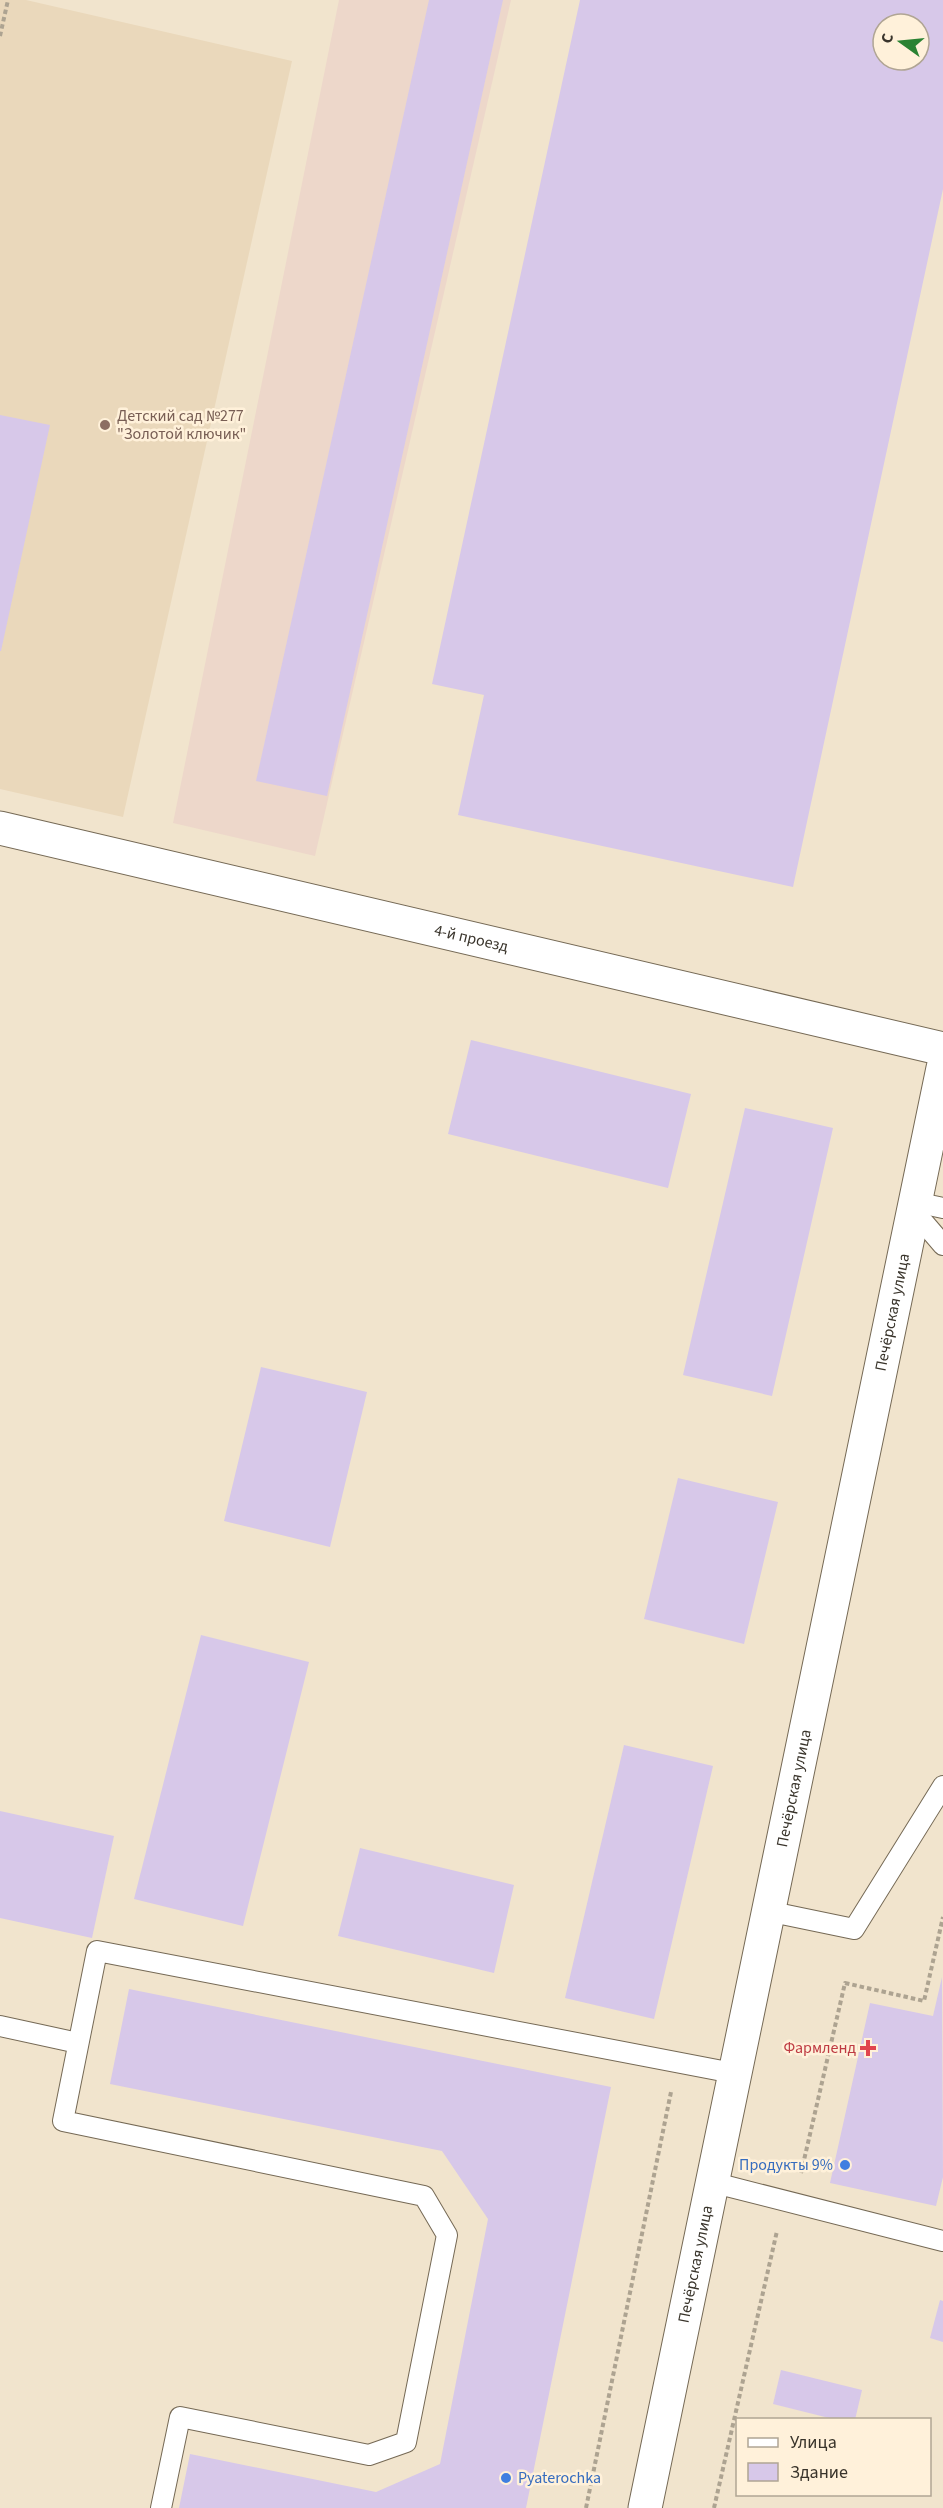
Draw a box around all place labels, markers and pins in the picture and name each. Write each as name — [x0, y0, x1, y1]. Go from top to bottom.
place label: Детский сад №277 "Золотой ключик" — [117, 405, 246, 445]
marker: Детский сад №277 "Золотой ключик" — [98, 418, 112, 432]
place label: Фармленд — [784, 2037, 856, 2059]
marker: Фармленд — [861, 2041, 875, 2055]
place label: Продукты 9% — [739, 2154, 833, 2176]
marker: Продукты 9% — [838, 2158, 852, 2172]
place label: Pyaterochka — [518, 2467, 601, 2489]
marker: Pyaterochka — [499, 2471, 513, 2485]

